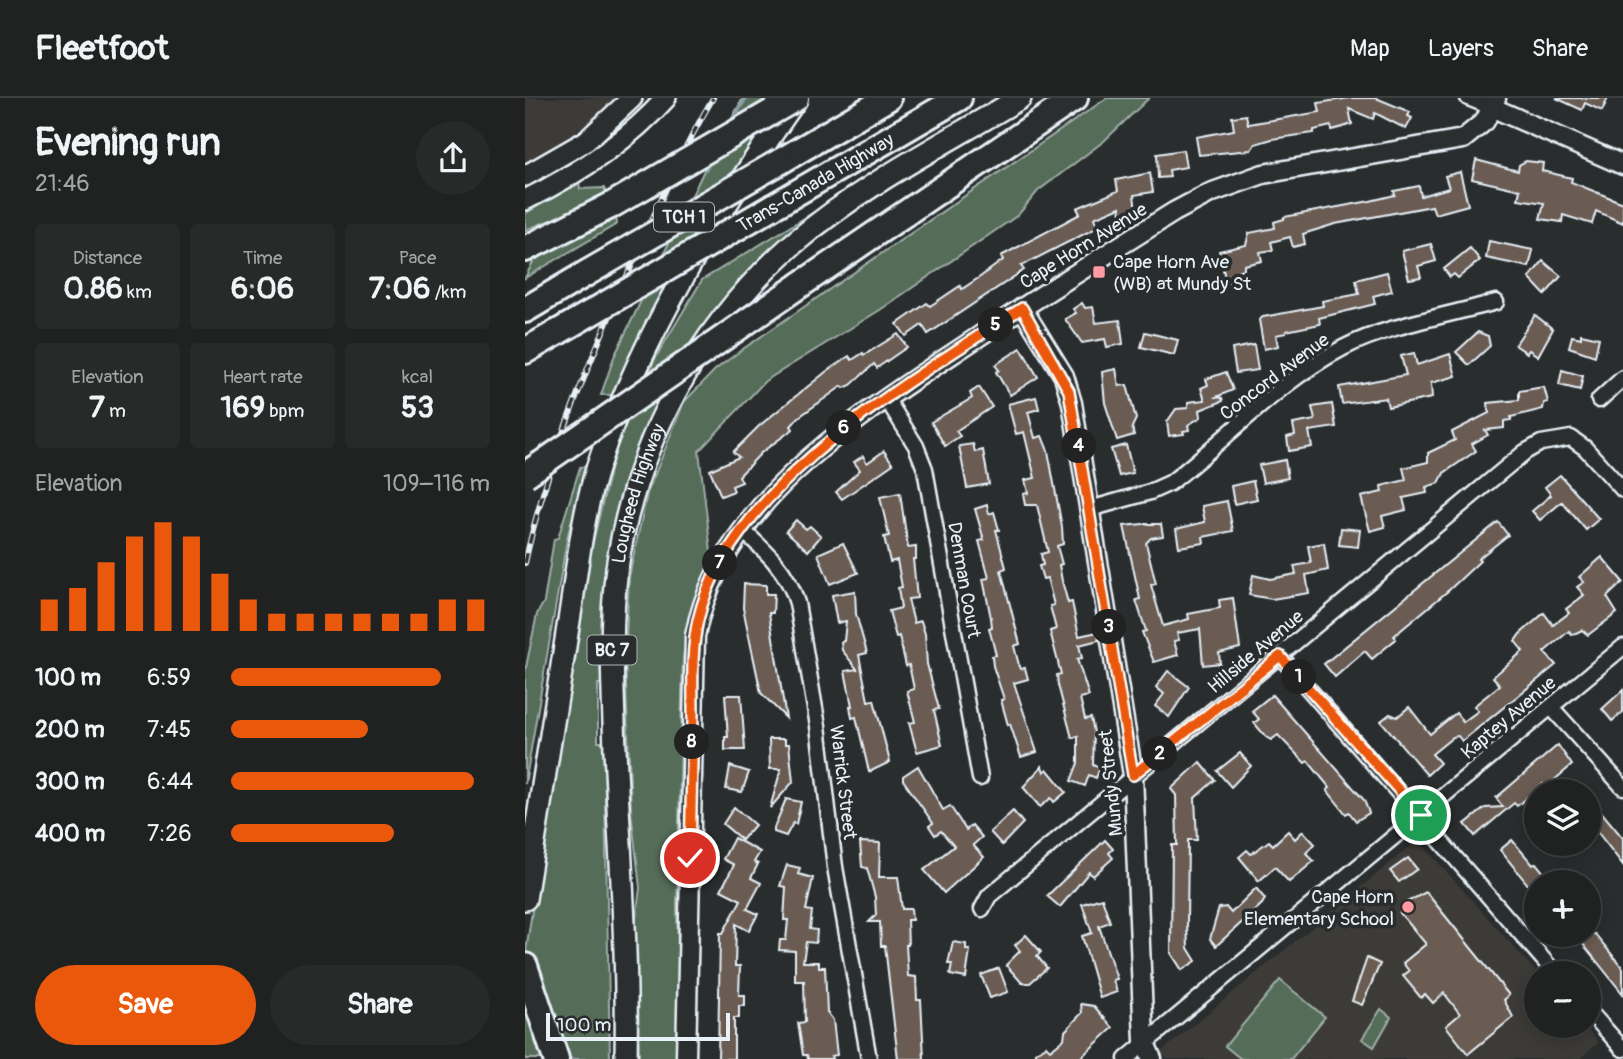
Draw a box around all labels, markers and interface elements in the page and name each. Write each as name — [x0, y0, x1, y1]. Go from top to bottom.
text: Fleetfoot — [35, 28, 169, 69]
text: Map — [1350, 34, 1390, 63]
text: Layers — [1428, 34, 1494, 63]
text: Share — [1532, 34, 1588, 63]
text: Evening run — [35, 119, 221, 167]
button: share — [416, 121, 490, 195]
street label: Trans-Canada Highway — [733, 128, 898, 238]
text: 21:46 — [35, 169, 90, 198]
street label: Cape Horn Avenue — [1016, 197, 1152, 295]
road number: TCH 1 — [654, 202, 714, 232]
text: Distance — [73, 246, 142, 270]
text: Time — [243, 246, 282, 270]
text: Pace — [399, 246, 436, 270]
place label: Cape Horn Ave (WB) at Mundy St — [1113, 250, 1251, 296]
marker: Cape Horn Ave (WB) at Mundy St — [1091, 264, 1107, 280]
text: 0.86 — [63, 270, 123, 307]
text: 6:06 — [231, 270, 294, 307]
text: 7:06 — [369, 270, 431, 307]
text: km — [123, 280, 152, 304]
text: /km — [431, 280, 466, 304]
pin: 5 — [979, 308, 1014, 342]
text: 5 — [990, 312, 1001, 336]
street label: Concord Avenue — [1215, 328, 1334, 426]
text: Elevation — [71, 365, 144, 389]
text: Heart rate — [222, 365, 303, 389]
text: kcal — [402, 365, 433, 389]
text: 7 — [89, 389, 105, 426]
text: 169 — [221, 389, 265, 426]
text: 53 — [401, 389, 434, 426]
text: m — [105, 399, 126, 423]
text: bpm — [265, 399, 304, 423]
pin: 6 — [827, 410, 861, 446]
text: 6 — [838, 415, 849, 439]
street label: Lougheed Highway — [607, 420, 671, 565]
pin: 4 — [1061, 428, 1097, 464]
text: 4 — [1073, 433, 1084, 457]
text: Elevation — [35, 469, 123, 498]
text: 109–116 m — [383, 469, 490, 498]
street label: Denman Court — [942, 520, 986, 640]
pin: 7 — [703, 546, 737, 580]
text: 7 — [714, 550, 725, 574]
street label: Hillside Avenue — [1203, 604, 1309, 699]
pin: 3 — [1091, 610, 1127, 644]
text: 3 — [1103, 614, 1114, 638]
road number: BC 7 — [587, 636, 637, 664]
pin: 1 — [1281, 660, 1317, 694]
text: 100 m — [35, 663, 101, 692]
text: 6:59 — [147, 663, 191, 692]
text: 1 — [1295, 664, 1302, 688]
street label: Kaptey Avenue — [1456, 671, 1562, 765]
text: 200 m — [35, 715, 105, 744]
text: 7:45 — [147, 715, 191, 744]
street label: Warrick Street — [824, 723, 862, 841]
pin: 8 — [675, 724, 709, 760]
street label: Mundy Street — [1093, 728, 1129, 837]
text: 8 — [687, 729, 696, 753]
pin: 2 — [1143, 736, 1177, 772]
text: 2 — [1154, 741, 1165, 765]
text: 300 m — [35, 767, 105, 796]
text: 6:44 — [147, 767, 193, 796]
map controls — [1524, 779, 1601, 1038]
button: layers — [1524, 779, 1601, 856]
pin — [1391, 785, 1451, 845]
icon: arrive — [1402, 796, 1440, 834]
text: 400 m — [35, 819, 105, 848]
text: 7:26 — [147, 819, 192, 848]
pin — [660, 828, 720, 888]
icon: check — [671, 839, 709, 877]
button: + — [1524, 870, 1601, 947]
place label: Cape Horn Elementary School — [1244, 885, 1394, 931]
marker: Cape Horn Elementary School — [1400, 899, 1416, 915]
button: − — [1524, 961, 1601, 1038]
button: Save — [35, 965, 256, 1045]
button: Share — [270, 965, 490, 1045]
scale bar — [546, 1010, 730, 1042]
text: 100 m — [557, 1013, 611, 1037]

